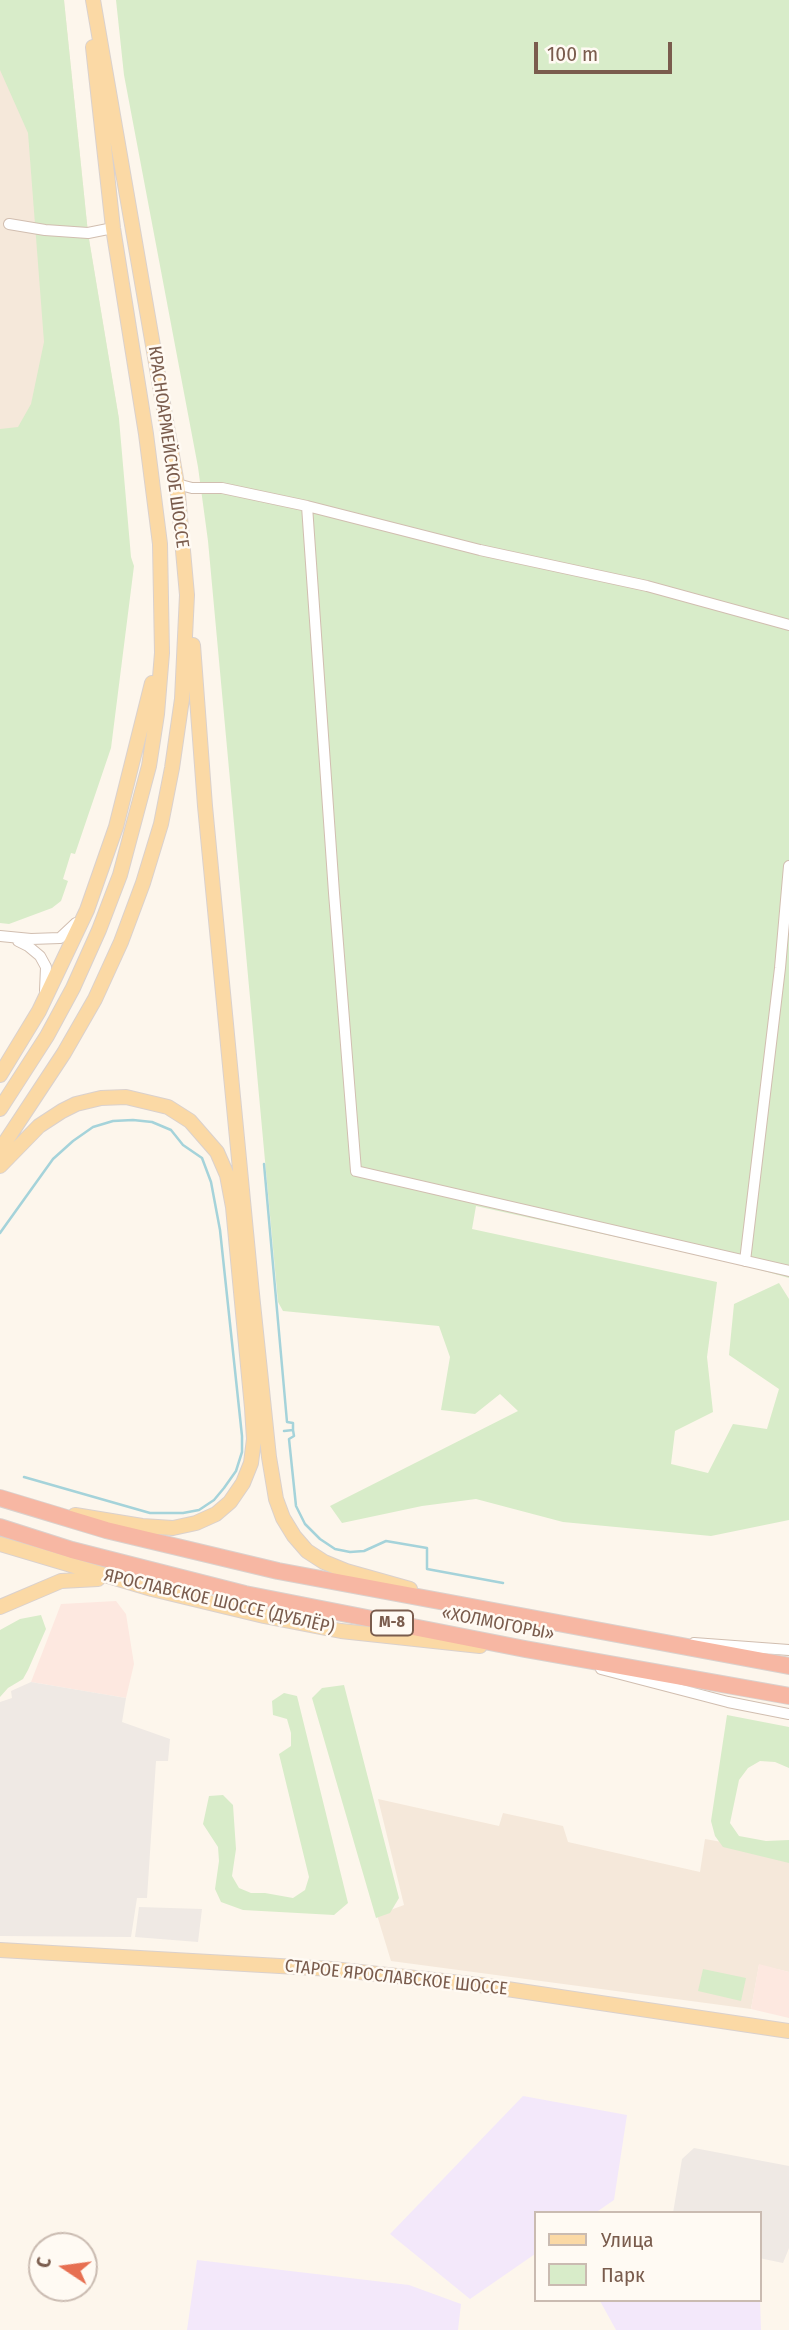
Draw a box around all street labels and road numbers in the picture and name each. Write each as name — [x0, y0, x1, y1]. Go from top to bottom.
street label: КРАСНОАРМЕЙСКОЕ ШОССЕ — [143, 345, 193, 549]
street label: ЯРОСЛАВСКОЕ ШОССЕ (ДУБЛЁР) — [102, 1565, 336, 1639]
street label: «ХОЛМОГОРЫ» — [440, 1602, 556, 1646]
road number: М-8 — [371, 1610, 413, 1636]
street label: СТАРОЕ ЯРОСЛАВСКОЕ ШОССЕ — [284, 1956, 508, 2000]

